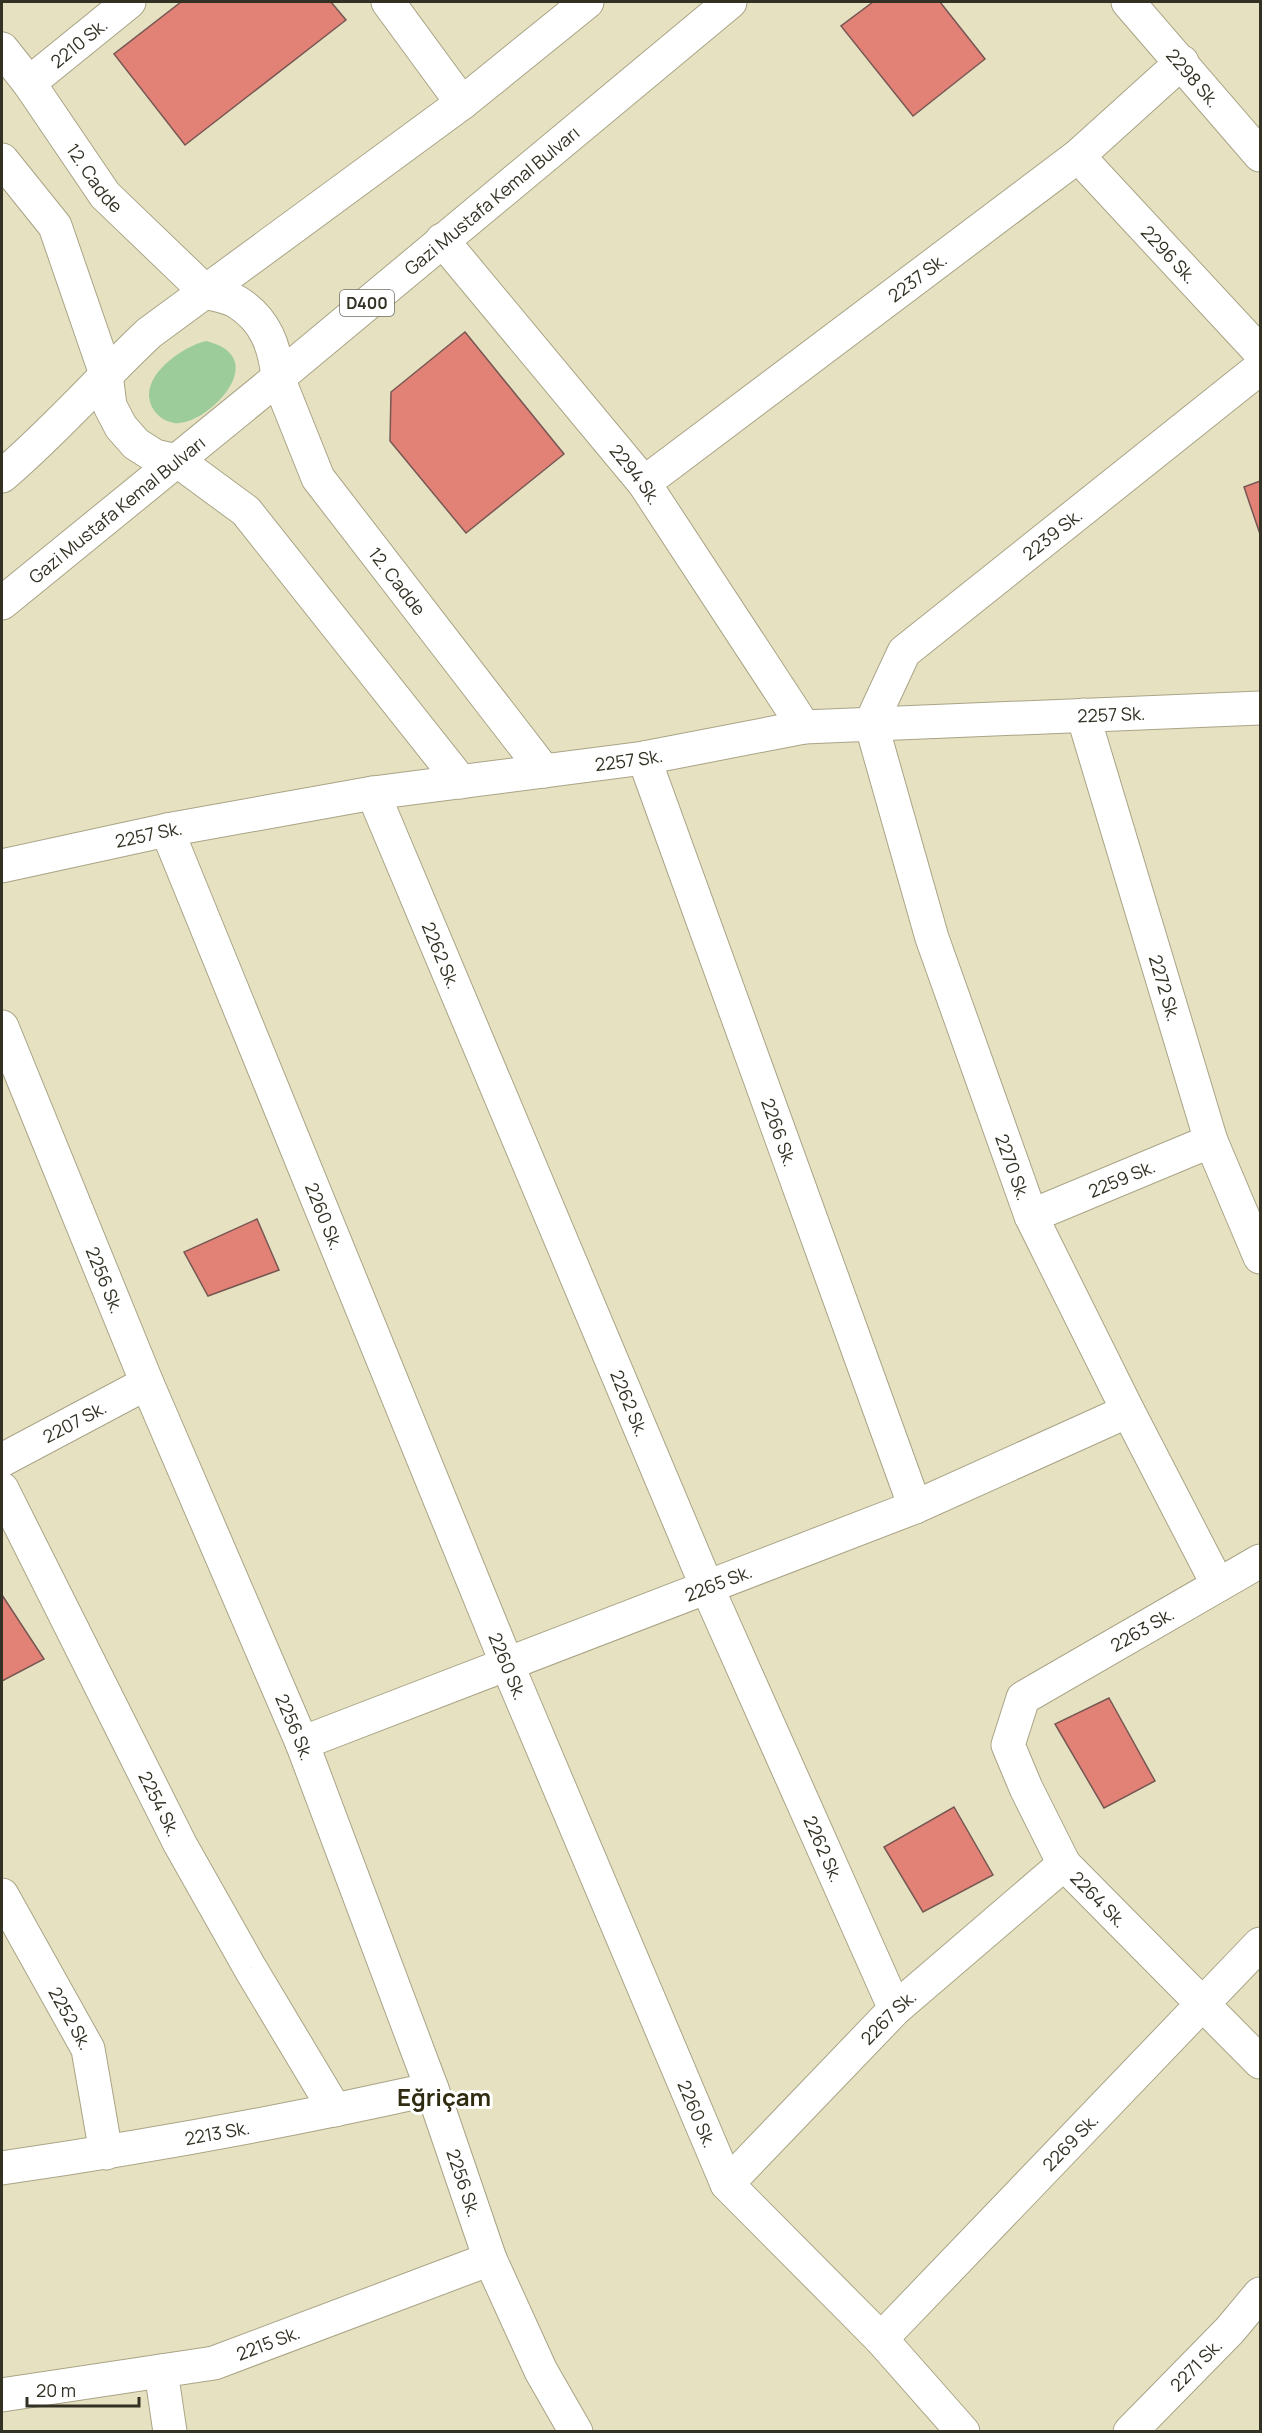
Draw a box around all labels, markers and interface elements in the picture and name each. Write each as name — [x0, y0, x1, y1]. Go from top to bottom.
street label: 2210 Sk. — [45, 12, 112, 73]
street label: 2298 Sk. — [1161, 43, 1225, 112]
street label: Gazi Mustafa Kemal Bulvarı — [399, 120, 584, 280]
street label: 12. Cadde — [61, 139, 128, 218]
street label: 2296 Sk. — [1136, 220, 1202, 288]
street label: 2237 Sk. — [883, 247, 951, 307]
road number: D400 — [340, 290, 394, 316]
street label: Gazi Mustafa Kemal Bulvarı — [24, 430, 210, 589]
street label: 2294 Sk. — [605, 439, 667, 509]
street label: 2239 Sk. — [1017, 503, 1087, 565]
street label: 12. Cadde — [364, 542, 432, 620]
street label: 2257 Sk. — [1077, 701, 1146, 728]
street label: 2257 Sk. — [593, 743, 665, 776]
street label: 2257 Sk. — [113, 815, 184, 853]
street label: 2262 Sk. — [417, 918, 466, 992]
street label: 2272 Sk. — [1144, 952, 1186, 1024]
street label: 2266 Sk. — [756, 1095, 803, 1170]
street label: 2270 Sk. — [990, 1131, 1036, 1203]
street label: 2259 Sk. — [1084, 1154, 1159, 1203]
street label: 2260 Sk. — [300, 1179, 349, 1254]
street label: 2256 Sk. — [81, 1243, 129, 1317]
street label: 2262 Sk. — [605, 1366, 654, 1440]
street label: 2207 Sk. — [38, 1395, 110, 1448]
street label: 2265 Sk. — [681, 1559, 755, 1607]
street label: 2263 Sk. — [1106, 1601, 1178, 1657]
street label: 2260 Sk. — [483, 1629, 533, 1704]
street label: 2256 Sk. — [270, 1690, 320, 1764]
street label: 2254 Sk. — [133, 1767, 186, 1840]
street label: 2262 Sk. — [798, 1812, 849, 1886]
street label: 2264 Sk. — [1065, 1866, 1132, 1933]
street label: 2252 Sk. — [43, 1982, 98, 2054]
street label: 2267 Sk. — [855, 1984, 921, 2050]
street label: 2260 Sk. — [672, 2076, 722, 2151]
district label: Eğriçam — [397, 2080, 491, 2113]
street label: 2269 Sk. — [1037, 2108, 1103, 2176]
street label: 2213 Sk. — [183, 2115, 252, 2150]
street label: 2256 Sk. — [441, 2146, 487, 2220]
street label: 2215 Sk. — [233, 2320, 303, 2366]
street label: 2271 Sk. — [1165, 2333, 1227, 2396]
scale bar — [27, 2370, 140, 2408]
text: 20 m — [36, 2378, 76, 2402]

